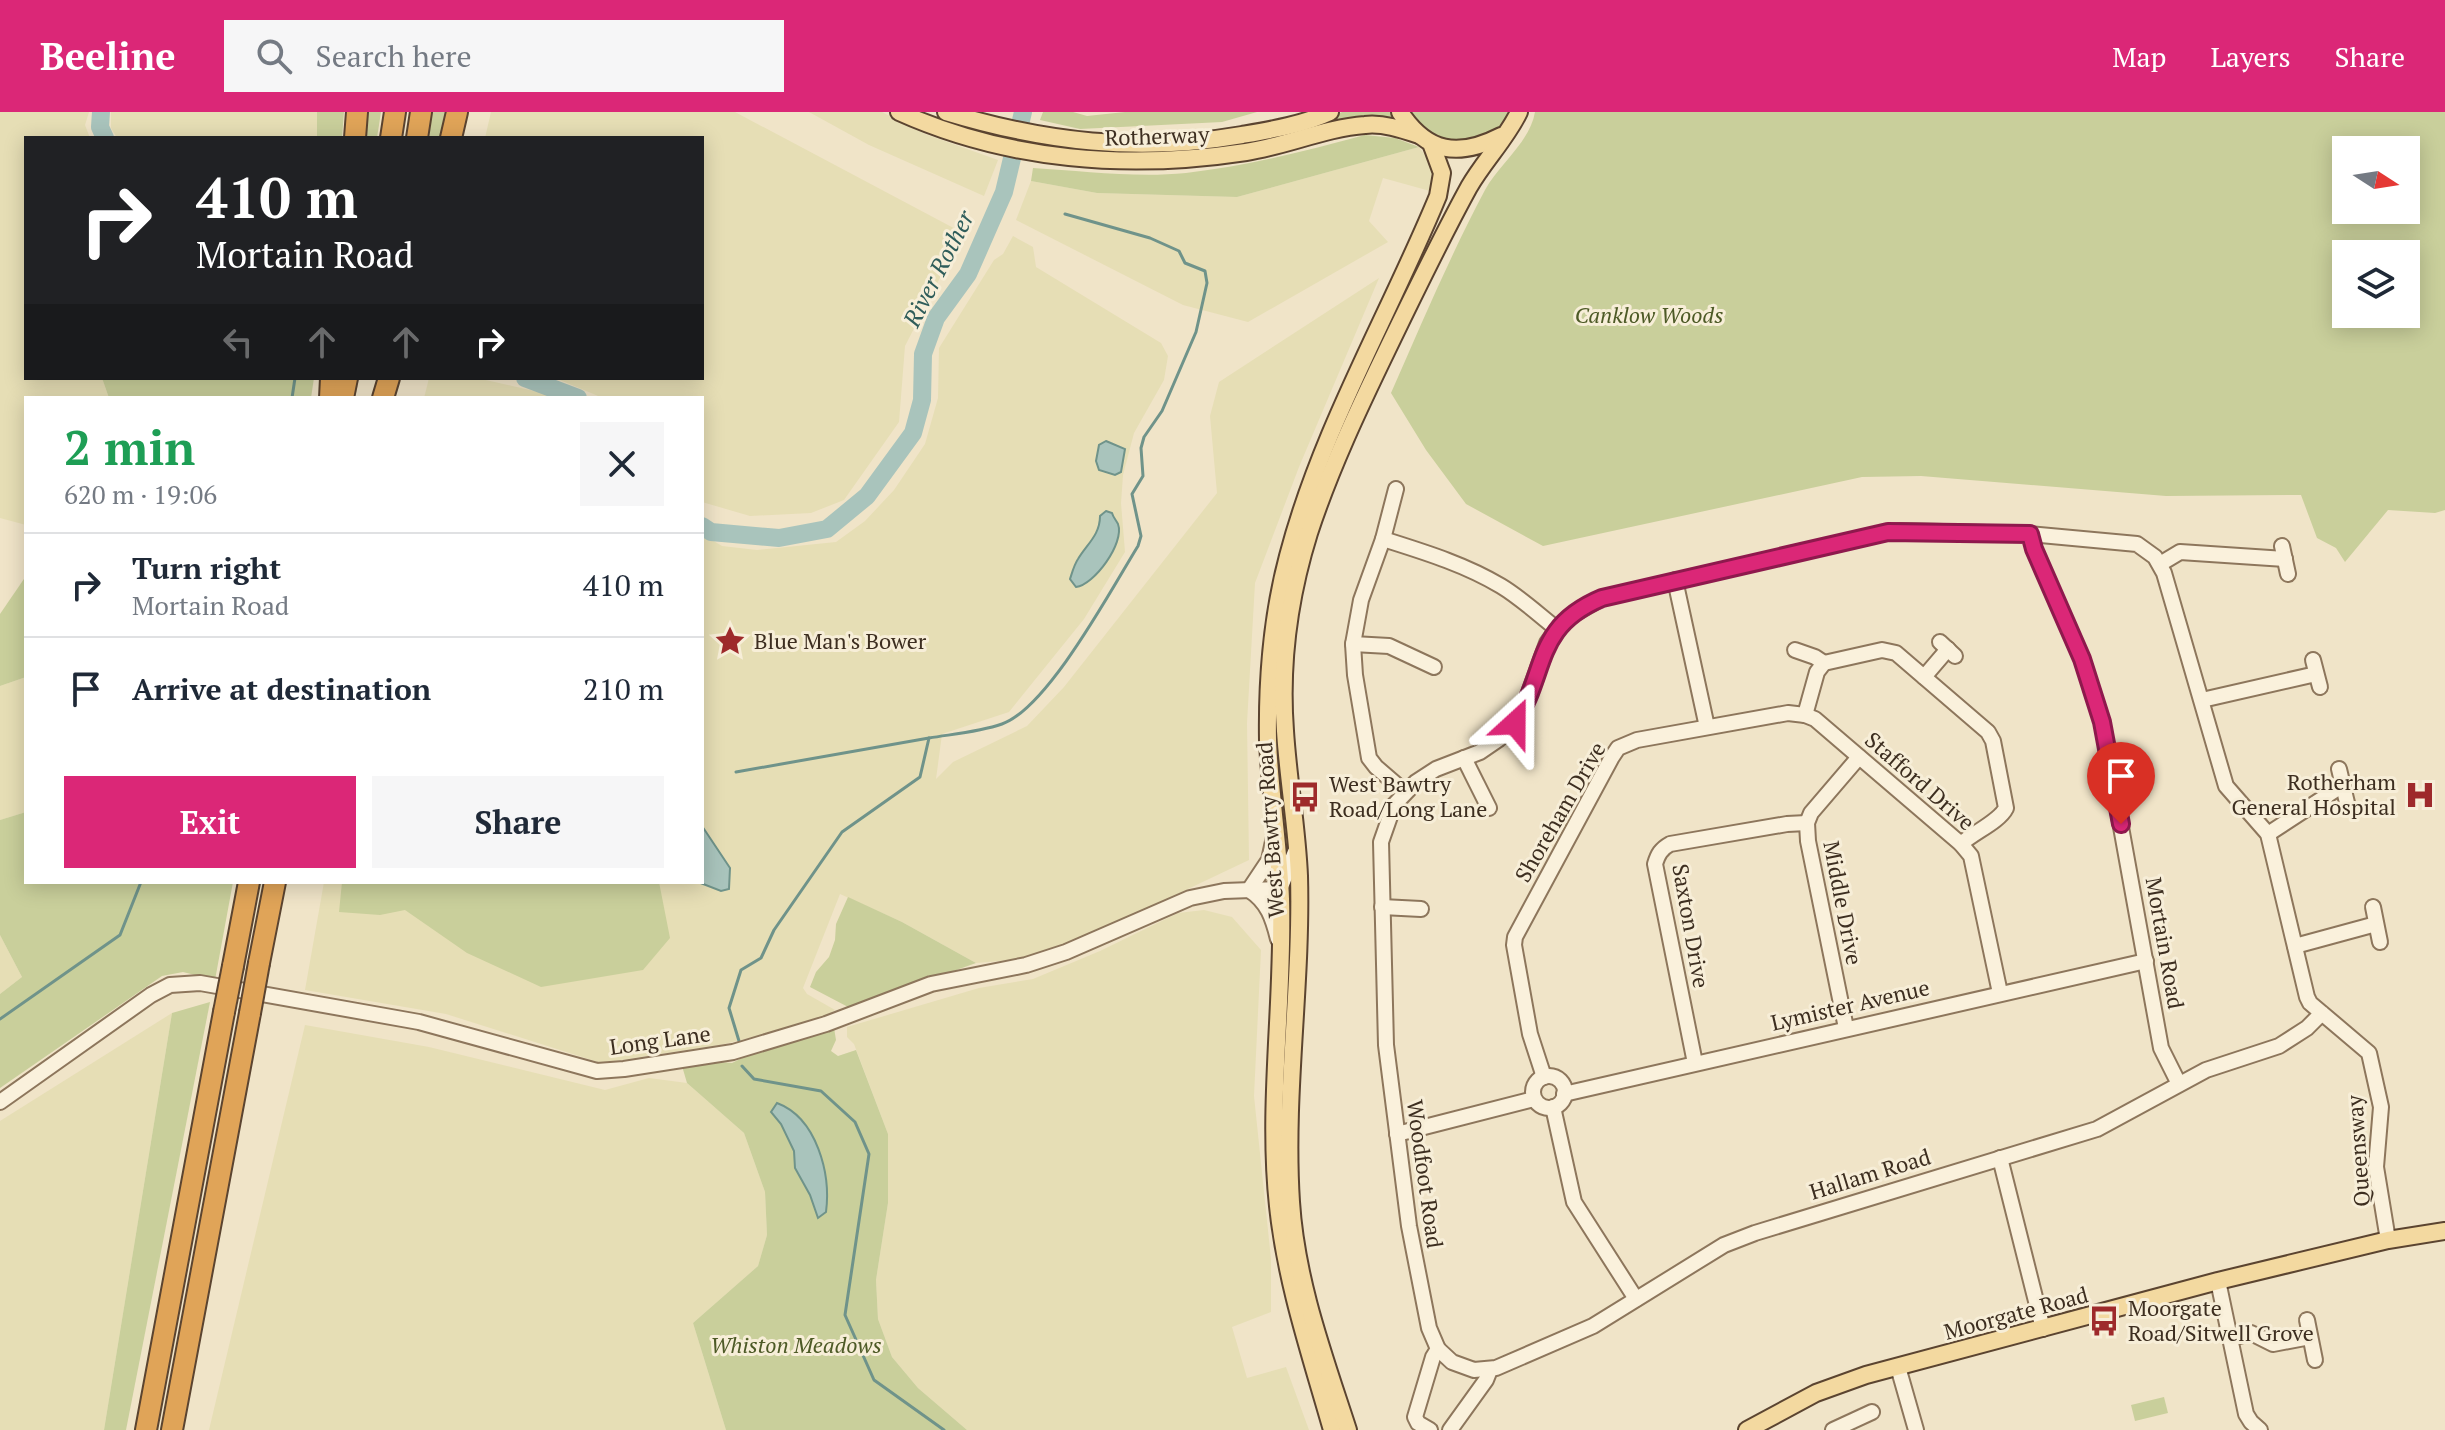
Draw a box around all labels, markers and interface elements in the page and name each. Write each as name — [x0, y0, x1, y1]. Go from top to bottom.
search box — [224, 20, 784, 92]
text: Beeline — [40, 31, 176, 81]
icon: search — [252, 34, 296, 78]
text: Search here — [316, 36, 472, 76]
text: Map — [2112, 38, 2166, 75]
text: Layers — [2210, 38, 2291, 75]
text: Share — [2335, 38, 2405, 75]
street label: Rotherway — [1104, 119, 1211, 152]
north arrow — [2332, 136, 2420, 224]
map controls — [2332, 136, 2420, 328]
text: 410 m — [196, 160, 358, 234]
icon: right — [64, 168, 168, 272]
water label: River Rother — [895, 203, 982, 333]
text: Mortain Road — [196, 231, 414, 278]
button: layers — [2332, 240, 2420, 328]
park label: Canklow Woods — [1575, 300, 1723, 329]
icon: left — [216, 320, 260, 364]
icon: ahead — [300, 320, 344, 364]
icon: ahead — [384, 320, 428, 364]
icon: right — [468, 320, 512, 364]
text: 2 min — [64, 415, 195, 479]
button: close — [580, 422, 664, 506]
text: 620 m · 19:06 — [64, 477, 217, 511]
text: Turn right — [132, 548, 281, 588]
icon: right — [64, 563, 108, 607]
text: 410 m — [583, 565, 664, 605]
text: Mortain Road — [132, 588, 289, 622]
place icon: Blue Man's Bower — [713, 624, 747, 658]
place label: Blue Man's Bower — [754, 626, 927, 655]
icon: arrive — [64, 667, 108, 711]
text: Arrive at destination — [132, 669, 431, 709]
text: 210 m — [583, 669, 664, 709]
position arrow — [1473, 681, 1557, 765]
street label: Stafford Drive — [1859, 725, 1981, 836]
street label: Shoreham Drive — [1508, 736, 1611, 887]
street label: West Bawtry Road — [1249, 741, 1290, 919]
pin — [2087, 742, 2155, 824]
icon: arrive — [2099, 754, 2143, 798]
place label: Rotherham General Hospital — [2231, 767, 2396, 821]
place label: West Bawtry Road/Long Lane — [1329, 769, 1487, 823]
button: Exit — [64, 776, 356, 868]
button: Share — [372, 776, 664, 868]
hospital icon: Rotherham General Hospital — [2403, 778, 2437, 812]
bus stop icon: West Bawtry Road/Long Lane — [1288, 780, 1322, 814]
street label: Middle Drive — [1817, 838, 1870, 967]
street label: Saxton Drive — [1666, 862, 1717, 990]
street label: Mortain Road — [2140, 875, 2191, 1011]
street label: Lymister Avenue — [1768, 972, 1932, 1037]
street label: Long Lane — [608, 1018, 712, 1061]
street label: Queensway — [2339, 1093, 2376, 1208]
street label: Woodfoot Road — [1401, 1098, 1450, 1250]
street label: Hallam Road — [1806, 1141, 1934, 1206]
street label: Moorgate Road — [1941, 1279, 2091, 1346]
place label: Moorgate Road/Sitwell Grove — [2128, 1293, 2314, 1347]
bus stop icon: Moorgate Road/Sitwell Grove — [2087, 1304, 2121, 1338]
park label: Whiston Meadows — [710, 1330, 882, 1359]

